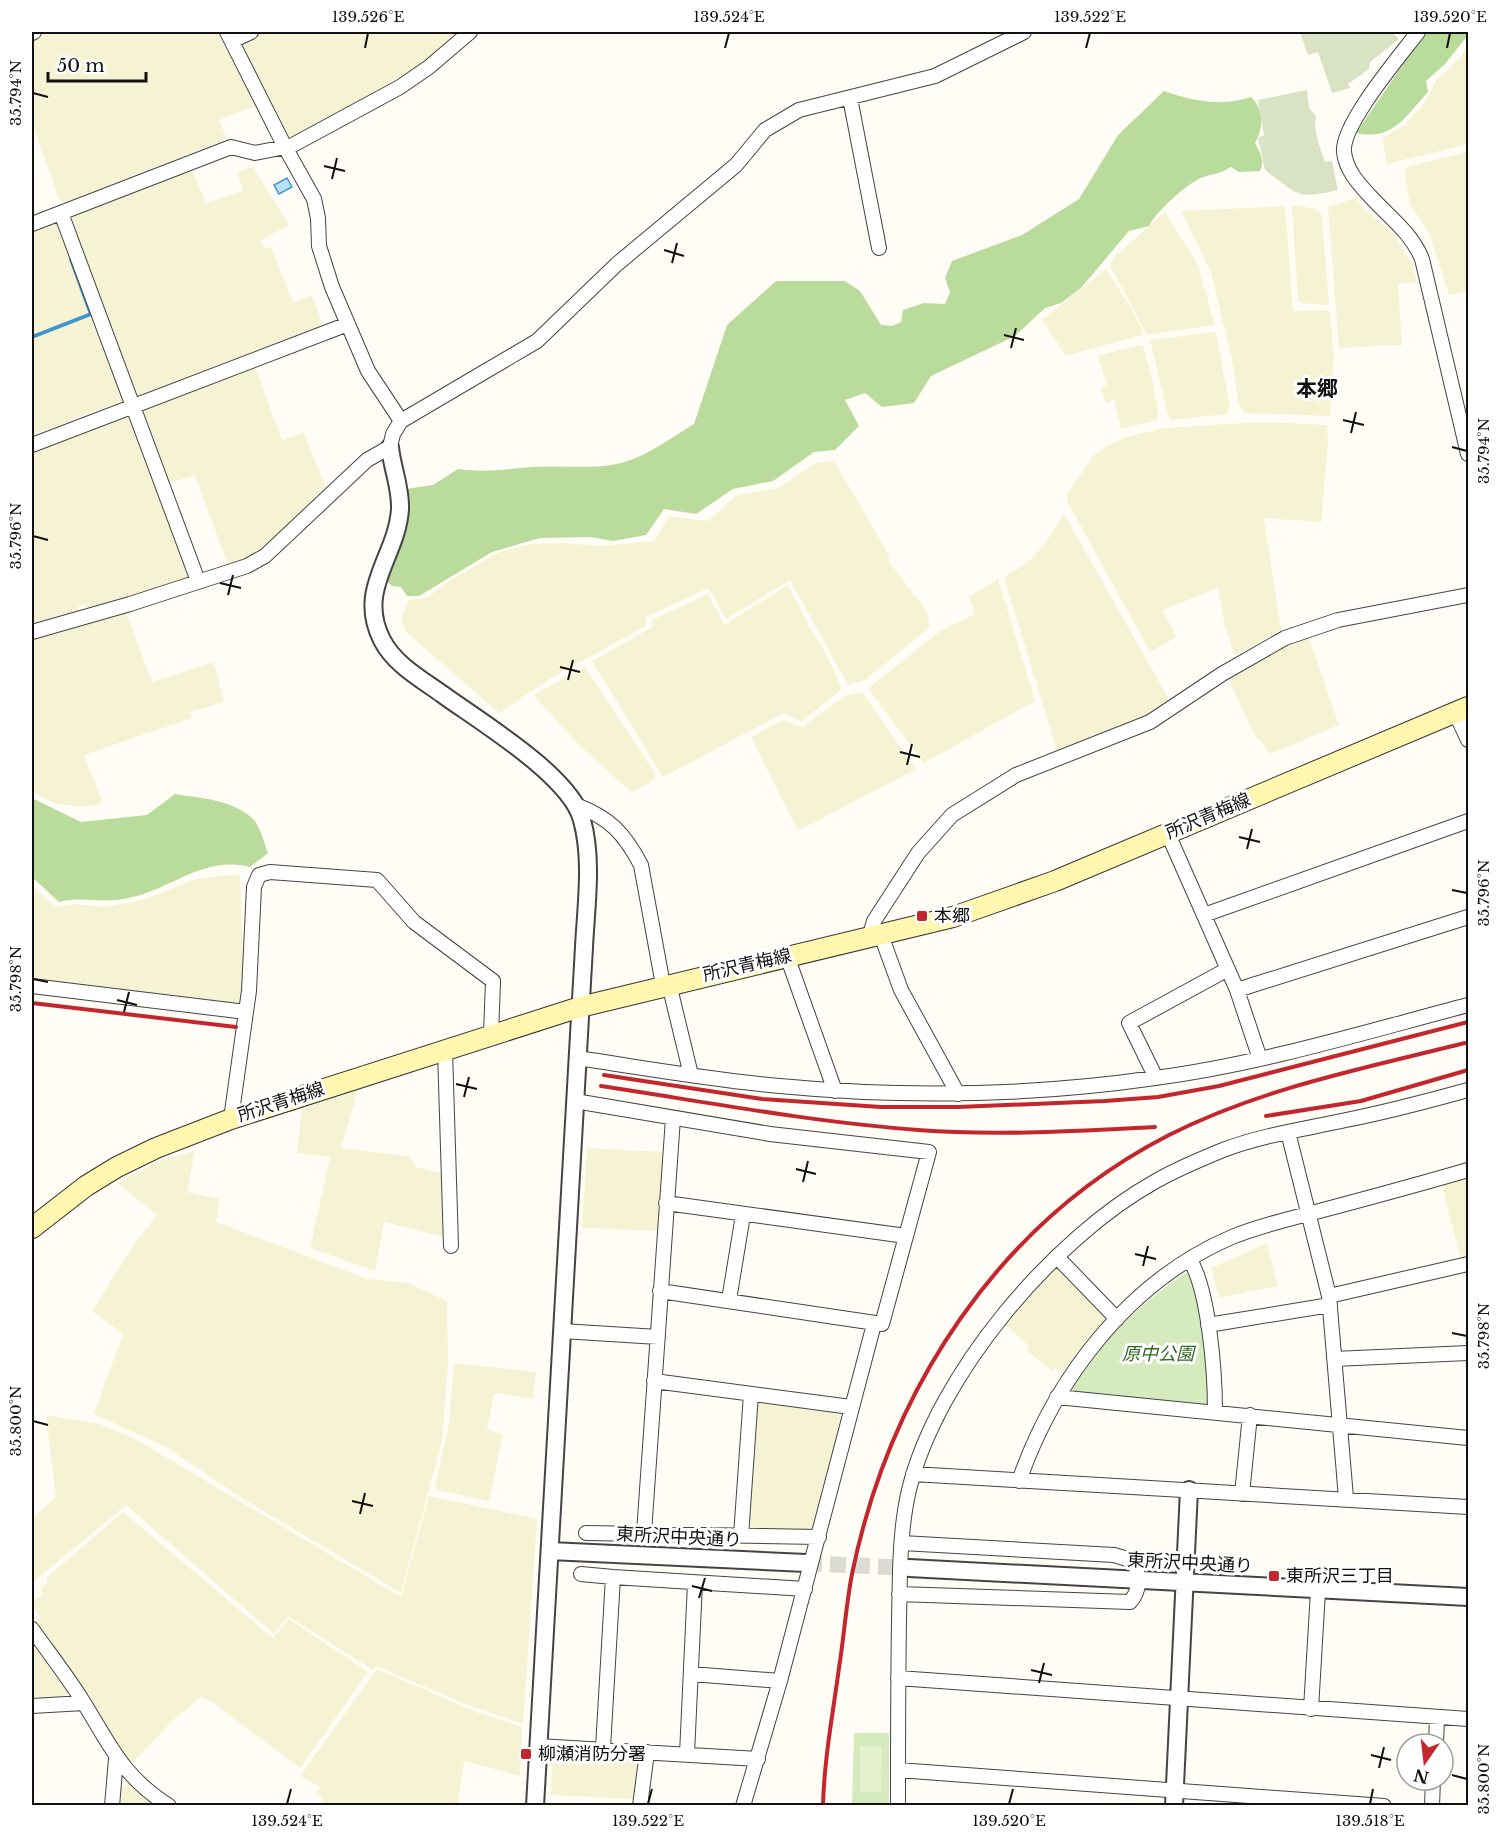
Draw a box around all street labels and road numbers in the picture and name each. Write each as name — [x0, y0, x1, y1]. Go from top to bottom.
street label: 所沢青梅線 — [1162, 788, 1254, 844]
street label: 所沢青梅線 — [701, 944, 793, 986]
street label: 所沢青梅線 — [235, 1078, 327, 1126]
street label: 東所沢中央通り — [616, 1523, 742, 1551]
street label: 東所沢中央通り — [1127, 1549, 1253, 1577]

